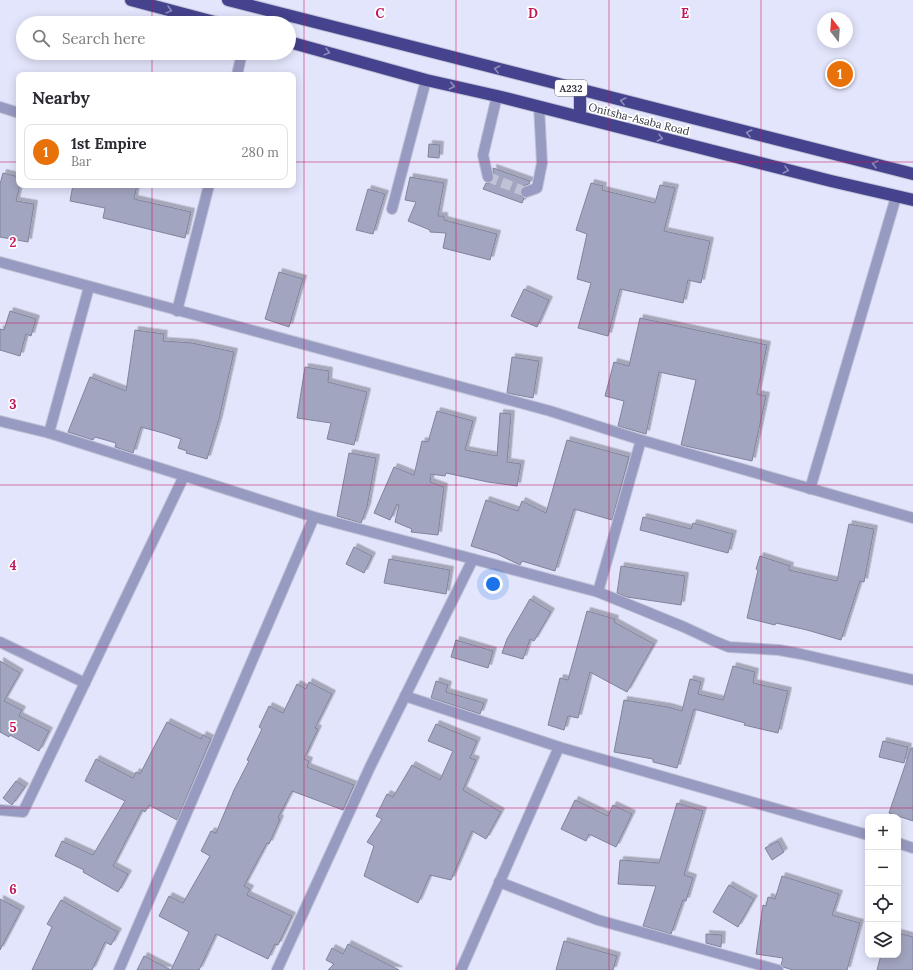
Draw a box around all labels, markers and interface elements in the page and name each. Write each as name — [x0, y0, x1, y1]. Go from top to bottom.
one-way arrow — [165, 5, 172, 14]
text: C — [376, 5, 385, 22]
text: D — [528, 5, 538, 22]
text: E — [681, 5, 689, 22]
north arrow — [817, 12, 853, 48]
search box — [16, 16, 296, 60]
icon: search — [30, 27, 52, 49]
text: Search here — [62, 29, 145, 48]
one-way arrow — [323, 48, 330, 56]
pin: 1 — [827, 59, 853, 89]
one-way arrow — [494, 65, 500, 73]
road number: A232 — [555, 80, 587, 96]
one-way arrow — [449, 81, 456, 89]
text: Nearby — [32, 87, 90, 109]
one-way arrow — [620, 97, 627, 106]
street label: Onitsha-Asaba Road — [587, 100, 691, 138]
one-way arrow — [746, 129, 752, 137]
one-way arrow — [657, 133, 663, 141]
text: 1st Empire — [71, 134, 147, 153]
text: 1 — [43, 144, 49, 161]
text: 280 m — [242, 144, 279, 161]
text: Bar — [71, 153, 91, 170]
one-way arrow — [872, 161, 878, 169]
one-way arrow — [783, 165, 789, 173]
text: 2 — [10, 234, 17, 251]
text: 3 — [9, 396, 17, 413]
text: 4 — [9, 557, 17, 574]
your location — [483, 574, 503, 594]
text: 5 — [9, 719, 17, 736]
map controls — [865, 814, 901, 958]
button: + — [865, 814, 901, 850]
button: − — [865, 850, 901, 886]
text: 6 — [9, 881, 17, 898]
button: locate — [865, 886, 901, 922]
button: layers — [865, 922, 901, 958]

